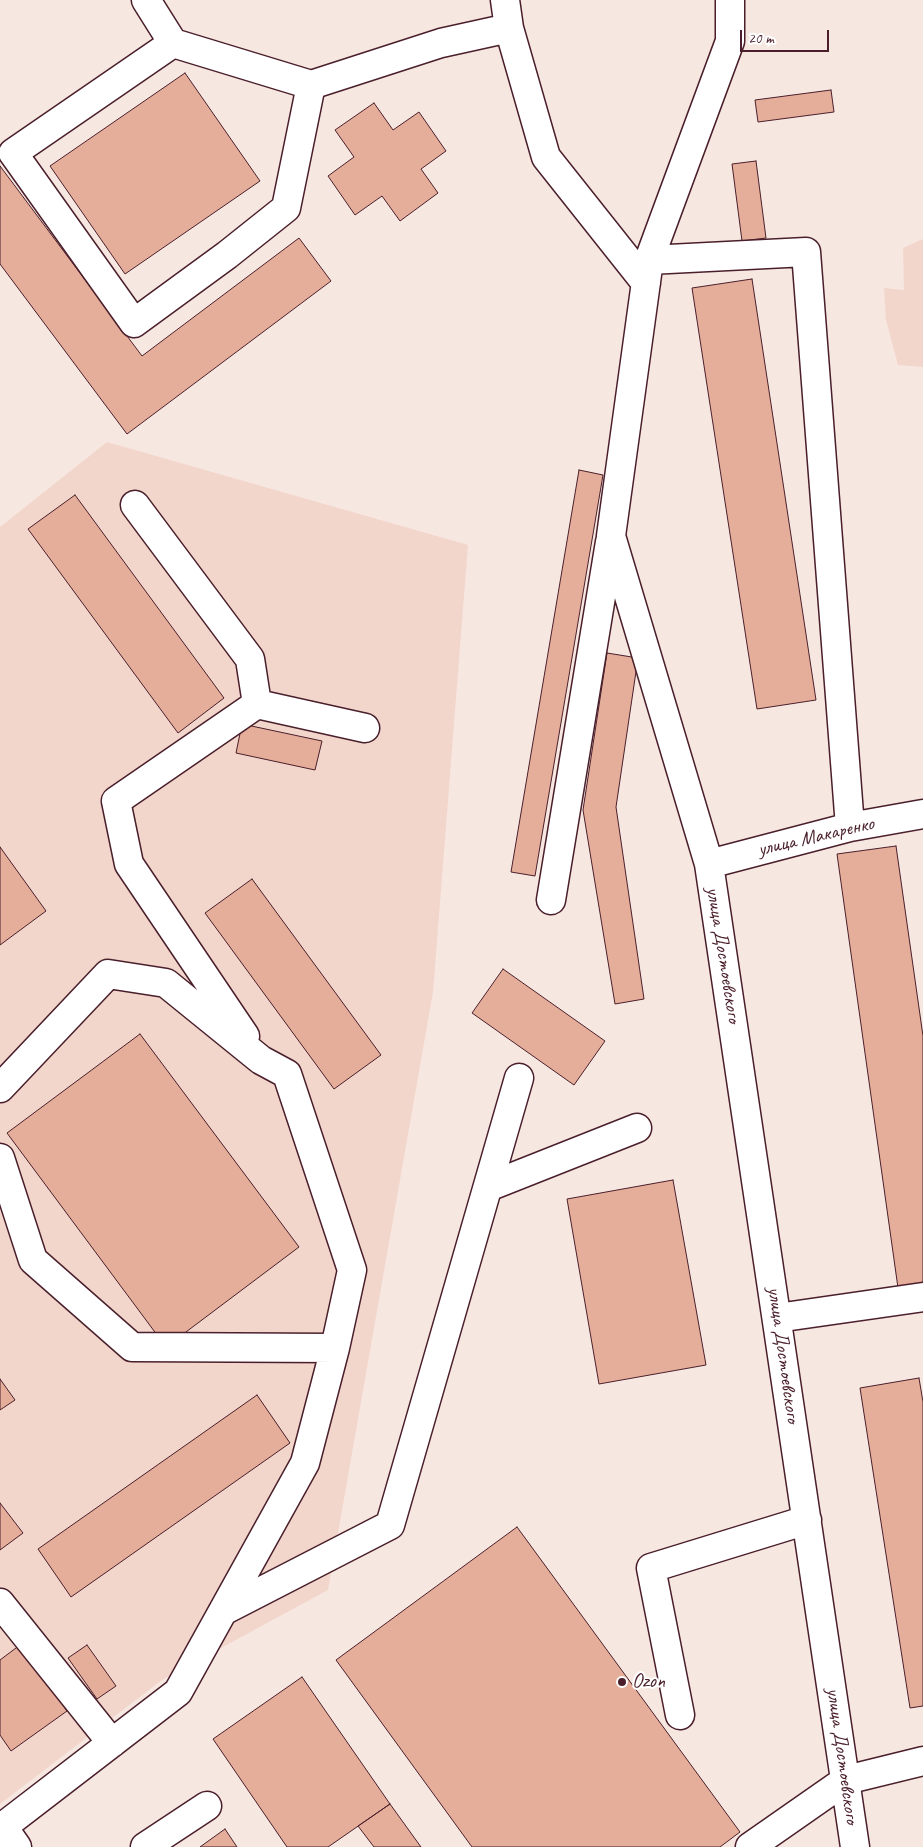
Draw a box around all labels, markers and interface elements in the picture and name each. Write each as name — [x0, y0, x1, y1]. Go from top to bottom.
scale bar — [743, 20, 832, 52]
text: 20 m — [748, 29, 774, 48]
street label: улица Макаренко — [756, 812, 876, 862]
street label: улица Достоевского — [700, 885, 746, 1025]
street label: улица Достоевского — [762, 1285, 804, 1425]
place label: Ozon — [632, 1670, 665, 1694]
marker: Ozon — [616, 1676, 628, 1688]
street label: улица Достоевского — [821, 1686, 863, 1826]

